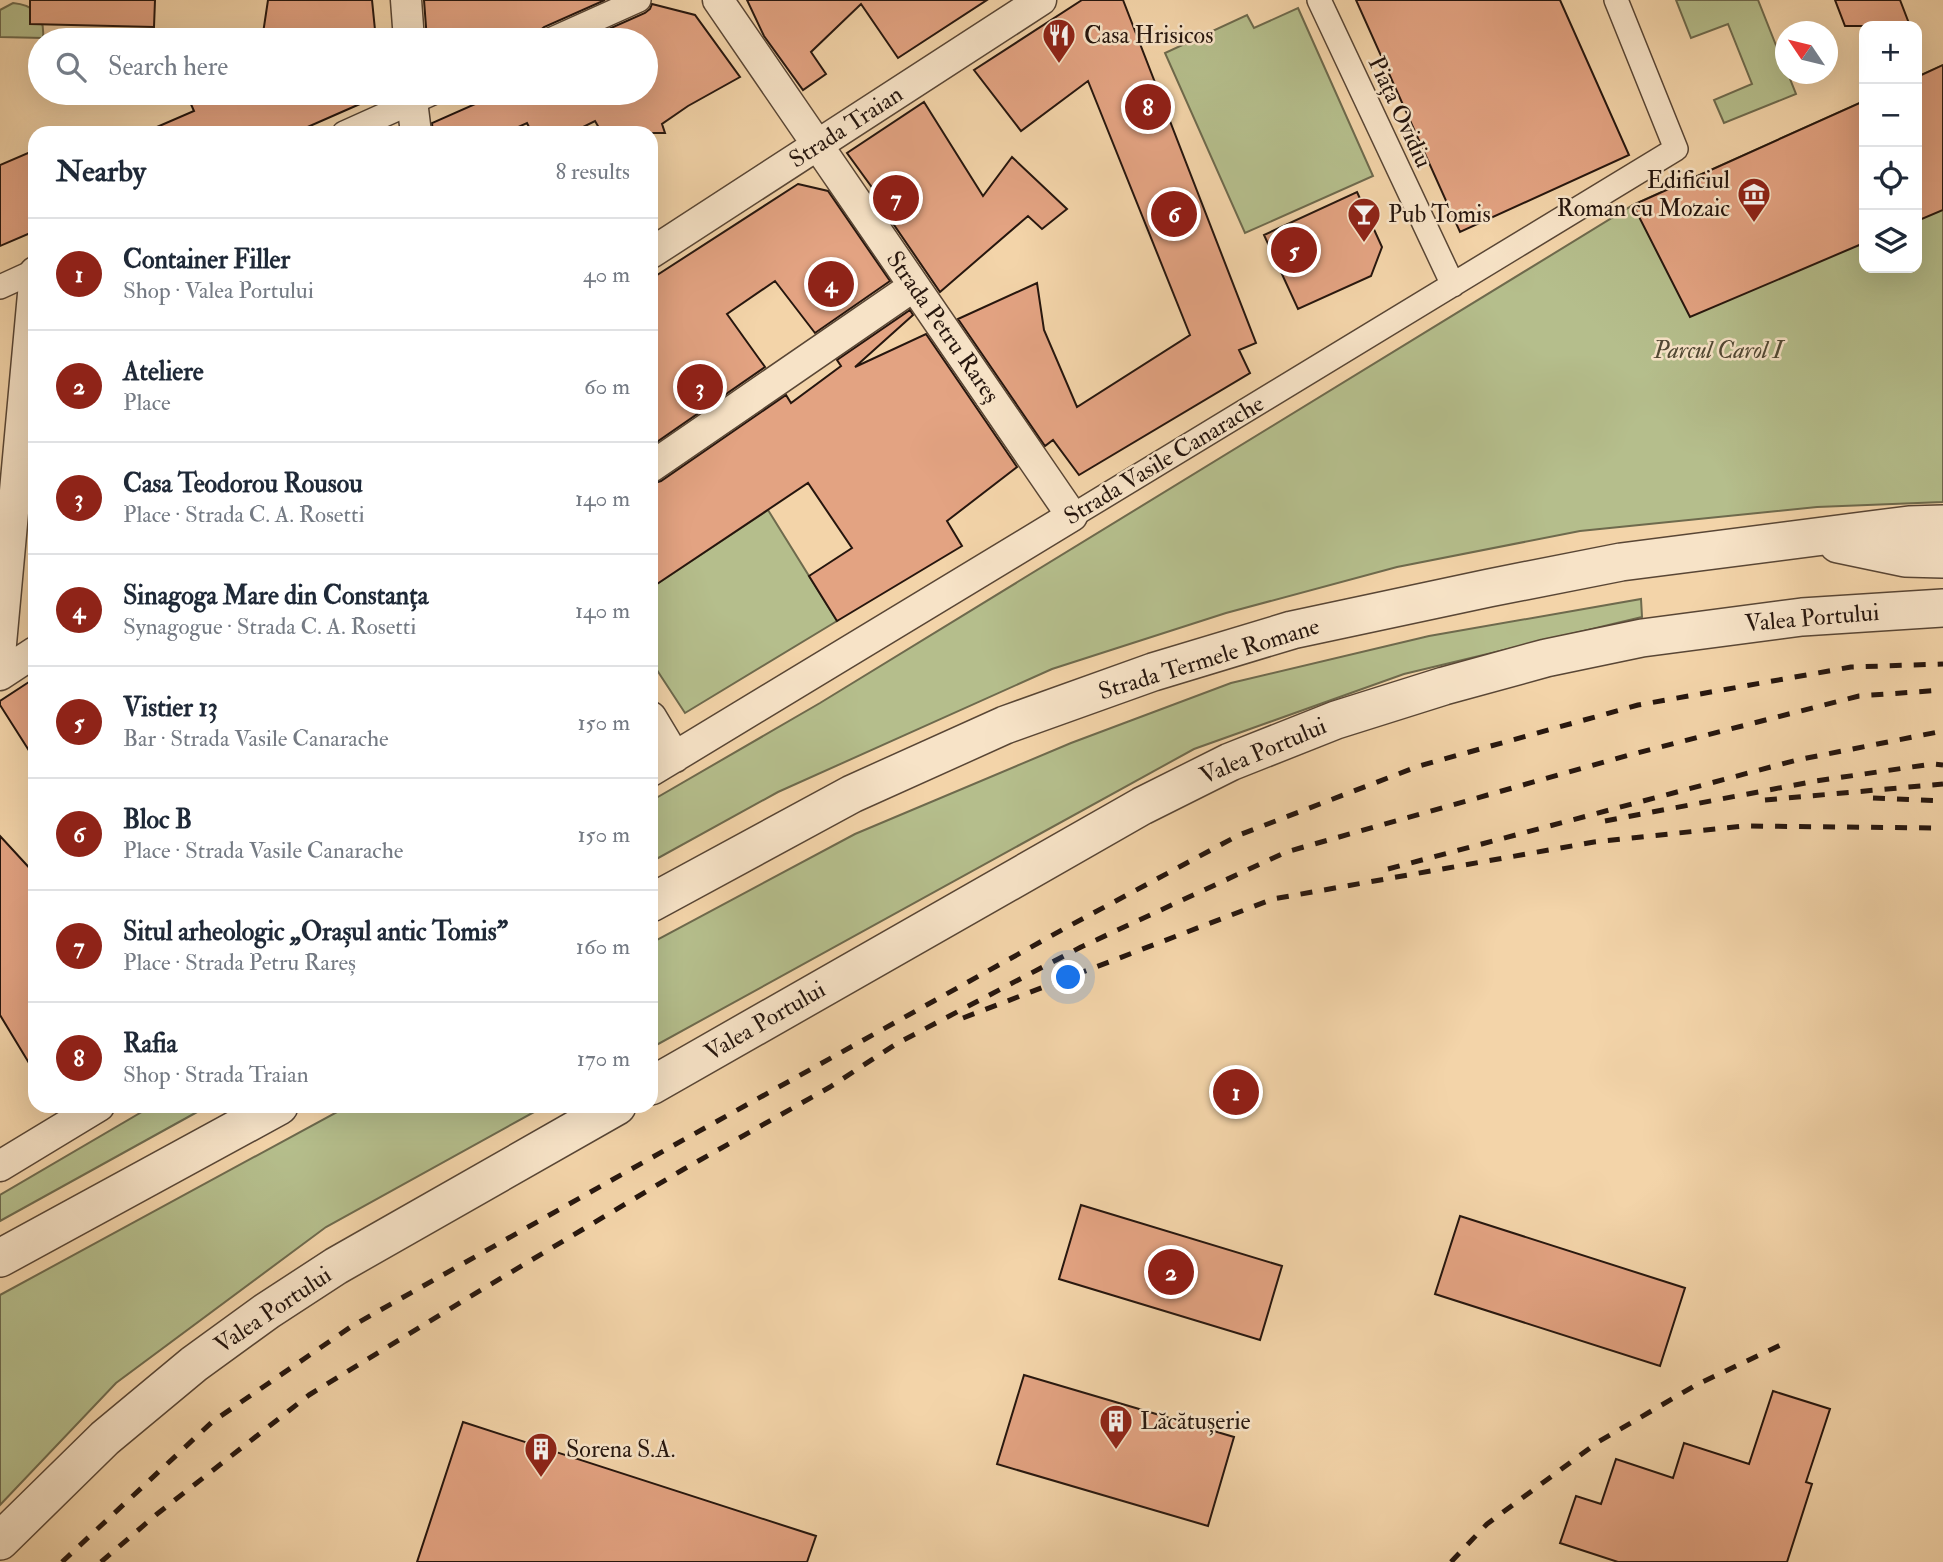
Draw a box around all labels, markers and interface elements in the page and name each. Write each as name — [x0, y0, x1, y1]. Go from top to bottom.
restaurant icon: Casa Hrisicos — [1040, 16, 1078, 65]
place label: Casa Hrisicos — [1084, 20, 1213, 51]
north arrow — [1775, 21, 1838, 84]
map controls — [1859, 21, 1922, 273]
button: + — [1859, 21, 1922, 84]
search box — [28, 28, 658, 105]
icon: search — [52, 48, 90, 86]
text: Search here — [108, 51, 228, 83]
street label: Piața Ovidiu — [1361, 51, 1439, 173]
street label: Strada Traian — [783, 79, 909, 175]
pin: 8 — [1125, 81, 1171, 133]
button: − — [1859, 84, 1922, 147]
button: locate — [1859, 147, 1922, 210]
text: Nearby — [56, 153, 146, 190]
text: 8 results — [555, 157, 630, 186]
place label: Edificiul Roman cu Mozaic — [1557, 165, 1730, 224]
pin: 7 — [873, 172, 919, 224]
museum icon: Edificiul Roman cu Mozaic — [1735, 175, 1773, 224]
pin: 6 — [1151, 188, 1197, 240]
bar icon: Pub Tomis — [1345, 195, 1383, 244]
place label: Pub Tomis — [1388, 199, 1491, 230]
button: layers — [1859, 210, 1922, 273]
pin: 5 — [1271, 224, 1317, 276]
text: Container Filler — [123, 244, 290, 276]
street label: Strada Petru Rareș — [879, 245, 1007, 409]
pin: 4 — [808, 258, 854, 310]
text: 1 — [75, 260, 83, 289]
text: 40 m — [583, 260, 630, 289]
text: Shop · Valea Portului — [123, 276, 314, 305]
park label: Parcul Carol I — [1653, 335, 1786, 366]
text: Ateliere — [123, 356, 204, 388]
pin: 3 — [677, 361, 723, 413]
text: 2 — [73, 372, 85, 401]
text: 60 m — [584, 372, 630, 401]
text: Place — [123, 388, 171, 417]
street label: Strada Vasile Canarache — [1058, 388, 1270, 532]
text: Casa Teodorou Rousou — [123, 468, 363, 500]
text: 3 — [75, 484, 83, 513]
text: 140 m — [575, 484, 630, 513]
text: Place · Strada C. A. Rosetti — [123, 500, 365, 529]
text: Sinagoga Mare din Constanța — [123, 580, 428, 612]
text: 4 — [73, 596, 85, 625]
text: 140 m — [575, 596, 630, 625]
street label: Valea Portului — [1744, 597, 1880, 639]
street label: Strada Termele Romane — [1095, 611, 1323, 707]
text: Synagogue · Strada C. A. Rosetti — [123, 612, 416, 641]
text: Vistier 13 — [123, 692, 218, 724]
text: 5 — [74, 708, 84, 737]
text: 150 m — [577, 708, 630, 737]
street label: Valea Portului — [1195, 710, 1331, 792]
text: Bar · Strada Vasile Canarache — [123, 724, 389, 753]
text: Bloc B — [123, 804, 192, 836]
text: 6 — [73, 820, 85, 849]
text: 150 m — [577, 820, 630, 849]
text: Place · Strada Vasile Canarache — [123, 836, 403, 865]
text: Situl arheologic „Orașul antic Tomis” — [123, 916, 508, 948]
text: 7 — [74, 932, 84, 961]
text: 160 m — [576, 932, 630, 961]
text: Place · Strada Petru Rareș — [123, 948, 356, 977]
your location — [1051, 960, 1085, 994]
street label: Valea Portului — [699, 974, 831, 1068]
text: Rafia — [123, 1028, 177, 1060]
text: 8 — [74, 1044, 84, 1073]
text: 170 m — [577, 1044, 630, 1073]
text: Shop · Strada Traian — [123, 1060, 309, 1089]
pin: 1 — [1213, 1066, 1259, 1118]
pin: 2 — [1148, 1246, 1194, 1298]
street label: Valea Portului — [208, 1259, 338, 1361]
building icon: Lăcătușerie — [1097, 1402, 1135, 1451]
place label: Lăcătușerie — [1140, 1406, 1251, 1437]
building icon: Sorena S.A. — [522, 1430, 560, 1479]
place label: Sorena S.A. — [566, 1434, 675, 1465]

